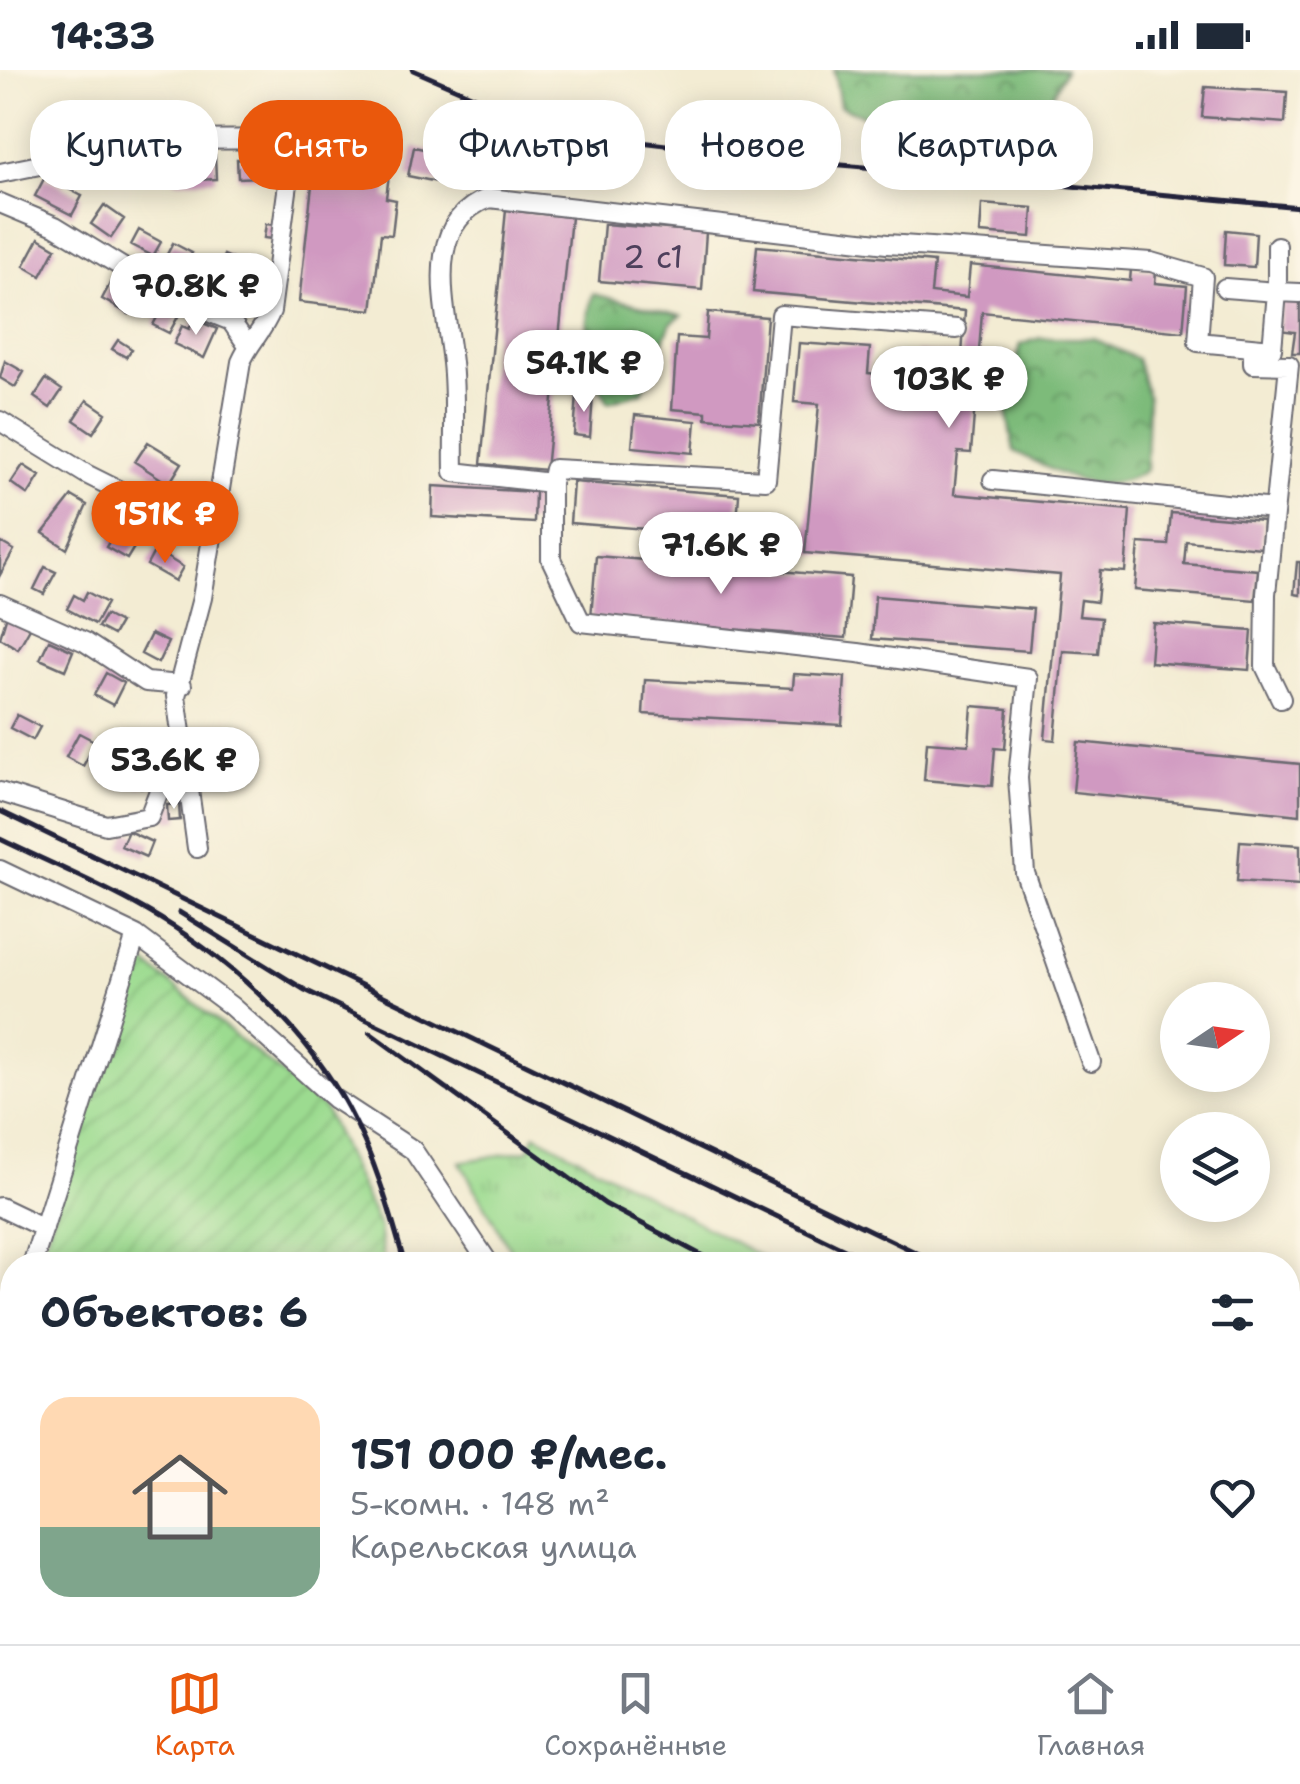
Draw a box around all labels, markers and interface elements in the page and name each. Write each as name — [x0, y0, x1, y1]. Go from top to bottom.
text: 14:33 — [50, 10, 155, 61]
chip: Купить — [30, 100, 218, 190]
chip: Снять — [238, 100, 403, 190]
chip: Фильтры — [423, 100, 645, 190]
chip: Новое — [665, 100, 841, 190]
chip: Квартира — [861, 100, 1093, 190]
house number: 2 с1 — [623, 235, 683, 278]
pin: 70.8K ₽ — [104, 253, 288, 338]
text: 70.8K ₽ — [132, 264, 260, 307]
pin: 54.1K ₽ — [492, 330, 676, 415]
text: 54.1K ₽ — [526, 341, 642, 384]
pin: 103K ₽ — [868, 346, 1030, 431]
text: 103K ₽ — [893, 357, 1005, 400]
pin: 151K ₽ — [84, 481, 246, 566]
text: 151K ₽ — [114, 492, 216, 535]
pin: 71.6K ₽ — [629, 512, 813, 597]
text: 71.6K ₽ — [661, 523, 781, 566]
pin: 53.6K ₽ — [82, 727, 266, 812]
text: 53.6K ₽ — [110, 738, 238, 781]
north arrow — [1160, 982, 1270, 1092]
map controls — [1160, 982, 1270, 1222]
button: layers — [1160, 1112, 1270, 1222]
text: Объектов: 6 — [40, 1284, 308, 1340]
icon: filters — [1205, 1285, 1260, 1340]
text: 151 000 ₽/мес. — [350, 1426, 667, 1482]
icon: home — [120, 1437, 240, 1557]
icon: heart — [1205, 1470, 1260, 1525]
text: 5-комн. · 148 m² — [350, 1482, 610, 1525]
text: Карельская улица — [350, 1525, 637, 1568]
tab: Карта — [155, 1666, 235, 1764]
tab: Сохранённые — [544, 1666, 727, 1764]
tab: Главная — [1037, 1666, 1145, 1764]

